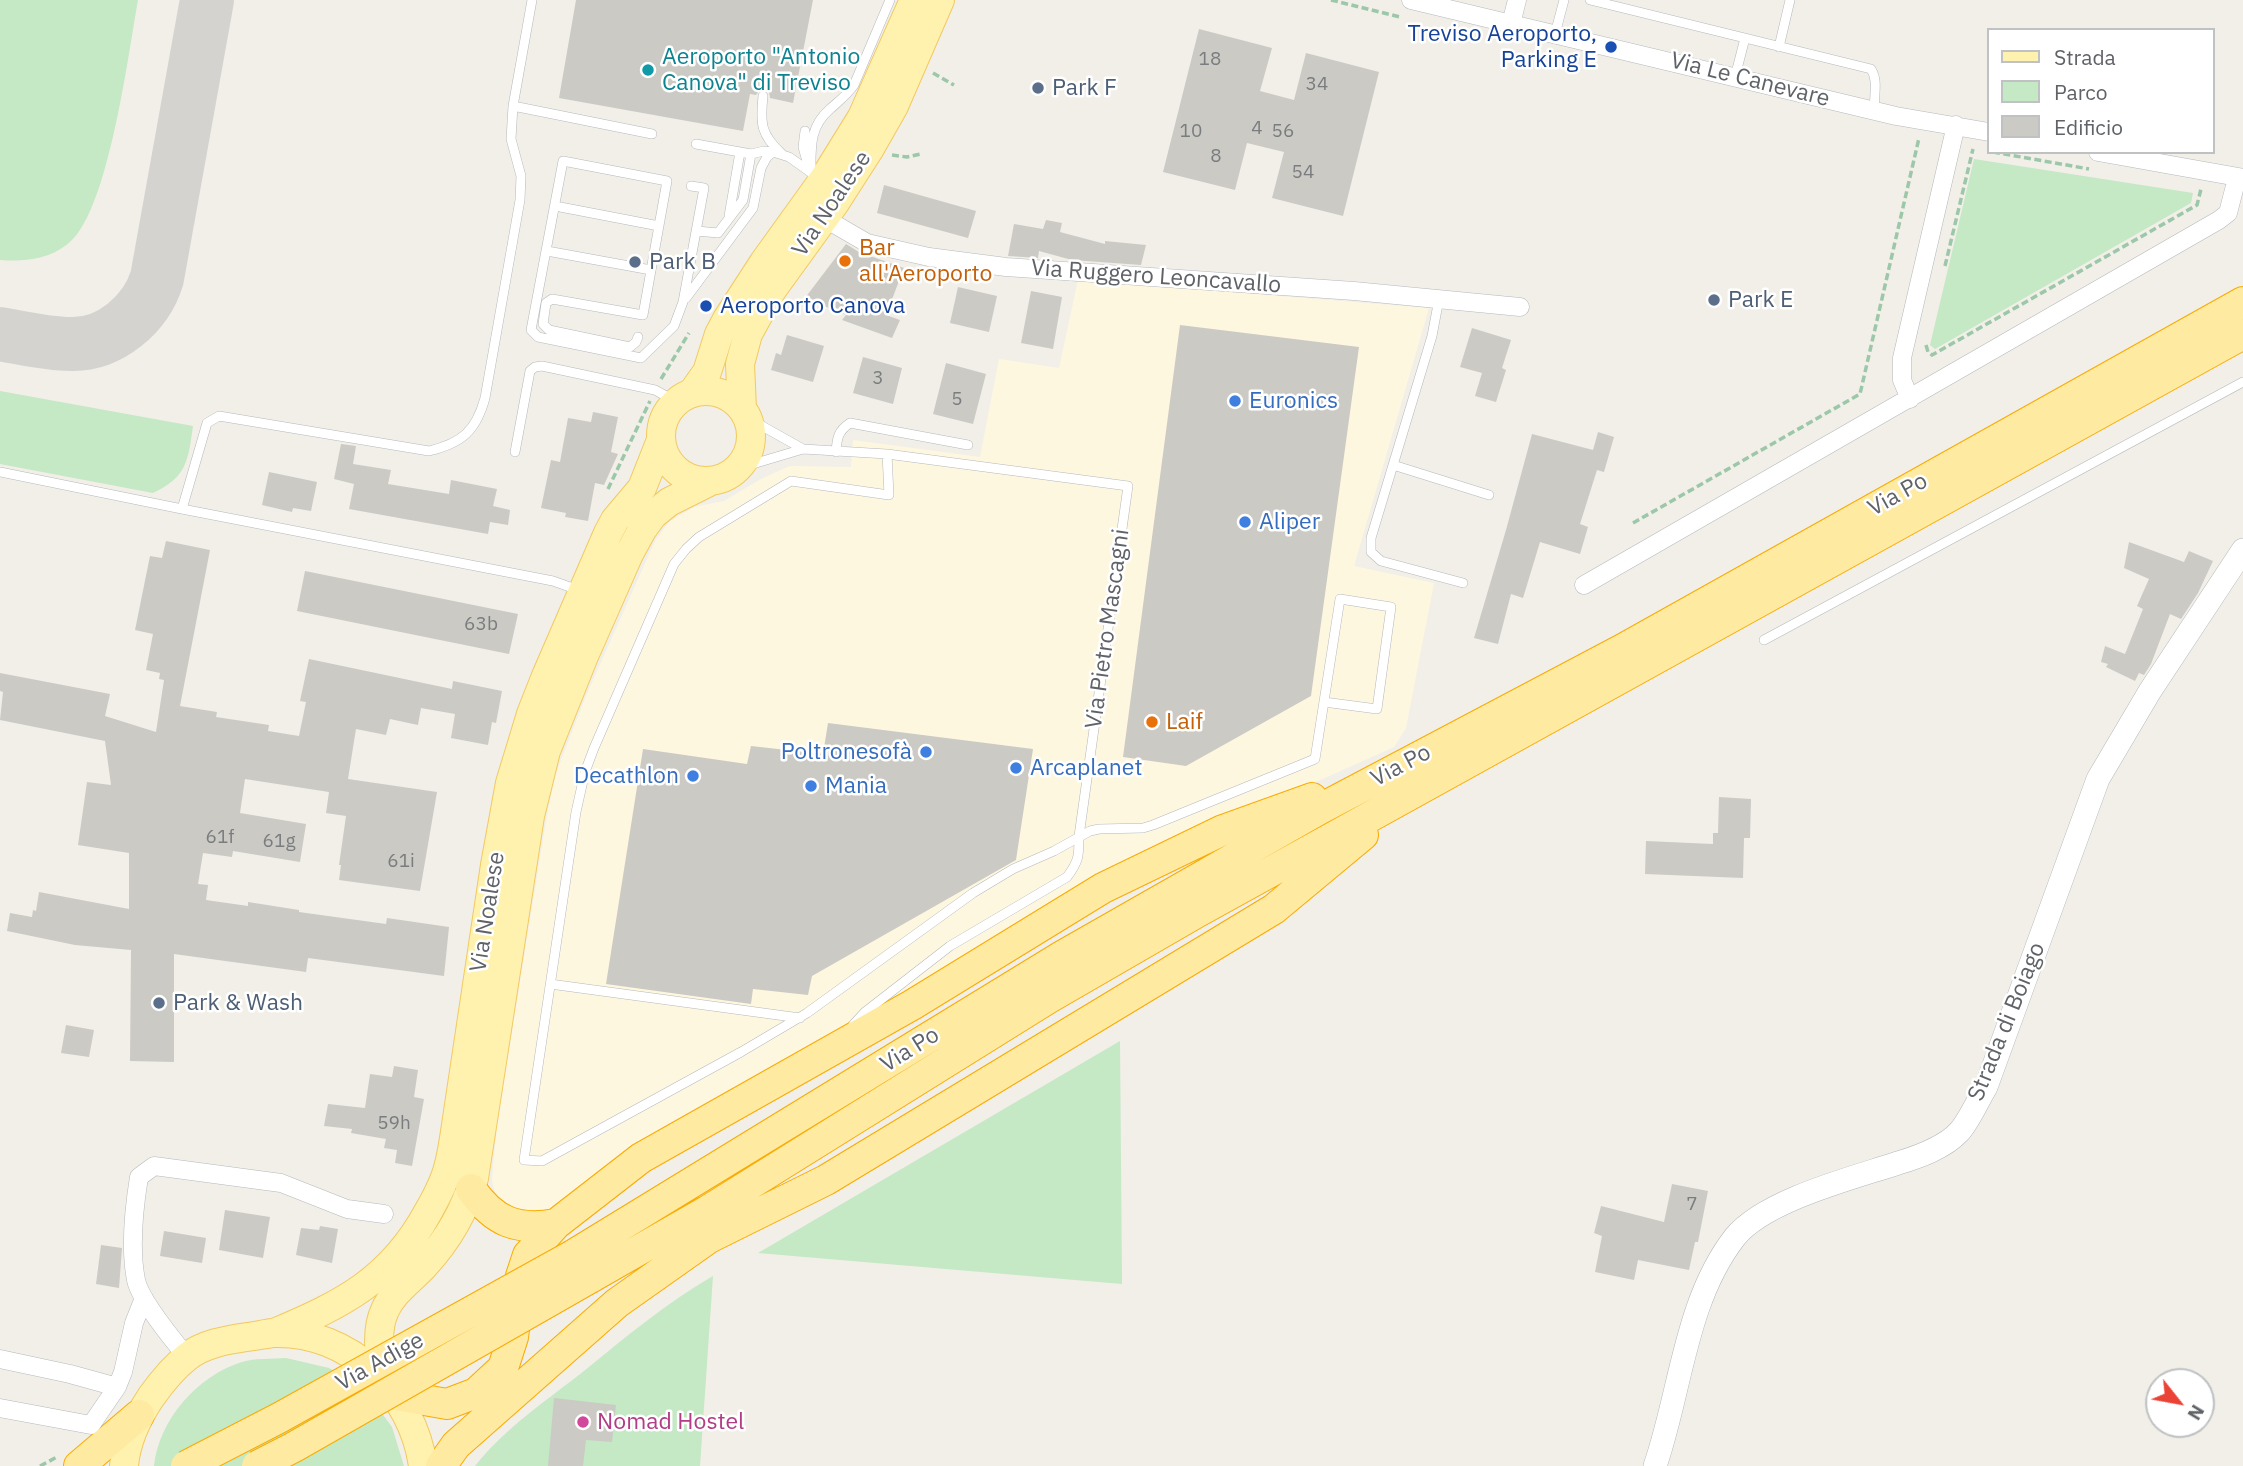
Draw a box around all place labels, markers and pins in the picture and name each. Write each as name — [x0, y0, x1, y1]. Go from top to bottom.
place label: Treviso Aeroporto, Parking E — [1408, 20, 1597, 74]
marker: Treviso Aeroporto, Parking E — [1603, 39, 1619, 55]
place label: Aeroporto "Antonio Canova" di Treviso — [662, 43, 860, 97]
marker: Aeroporto "Antonio Canova" di Treviso — [640, 62, 656, 78]
place label: Park F — [1052, 74, 1117, 102]
marker: Park F — [1030, 80, 1046, 96]
place label: Bar all'Aeroporto — [859, 234, 992, 288]
place label: Park B — [649, 248, 716, 276]
marker: Bar all'Aeroporto — [837, 253, 853, 269]
marker: Park B — [627, 254, 643, 270]
place label: Park E — [1728, 286, 1793, 314]
place label: Aeroporto Canova — [720, 292, 905, 320]
marker: Park E — [1706, 292, 1722, 308]
marker: Aeroporto Canova — [698, 298, 714, 314]
place label: Euronics — [1249, 387, 1338, 415]
marker: Euronics — [1227, 393, 1243, 409]
place label: Aliper — [1259, 508, 1320, 536]
marker: Aliper — [1237, 514, 1253, 530]
place label: Laif — [1166, 708, 1203, 736]
marker: Laif — [1144, 714, 1160, 730]
place label: Poltronesofà — [781, 738, 912, 766]
marker: Poltronesofà — [918, 744, 934, 760]
place label: Arcaplanet — [1030, 754, 1143, 782]
marker: Arcaplanet — [1008, 760, 1024, 776]
place label: Decathlon — [574, 762, 679, 790]
marker: Decathlon — [685, 768, 701, 784]
place label: Mania — [825, 772, 887, 800]
marker: Mania — [803, 778, 819, 794]
place label: Park & Wash — [173, 989, 303, 1017]
marker: Park & Wash — [151, 995, 167, 1011]
place label: Nomad Hostel — [597, 1408, 744, 1436]
marker: Nomad Hostel — [575, 1414, 591, 1430]

